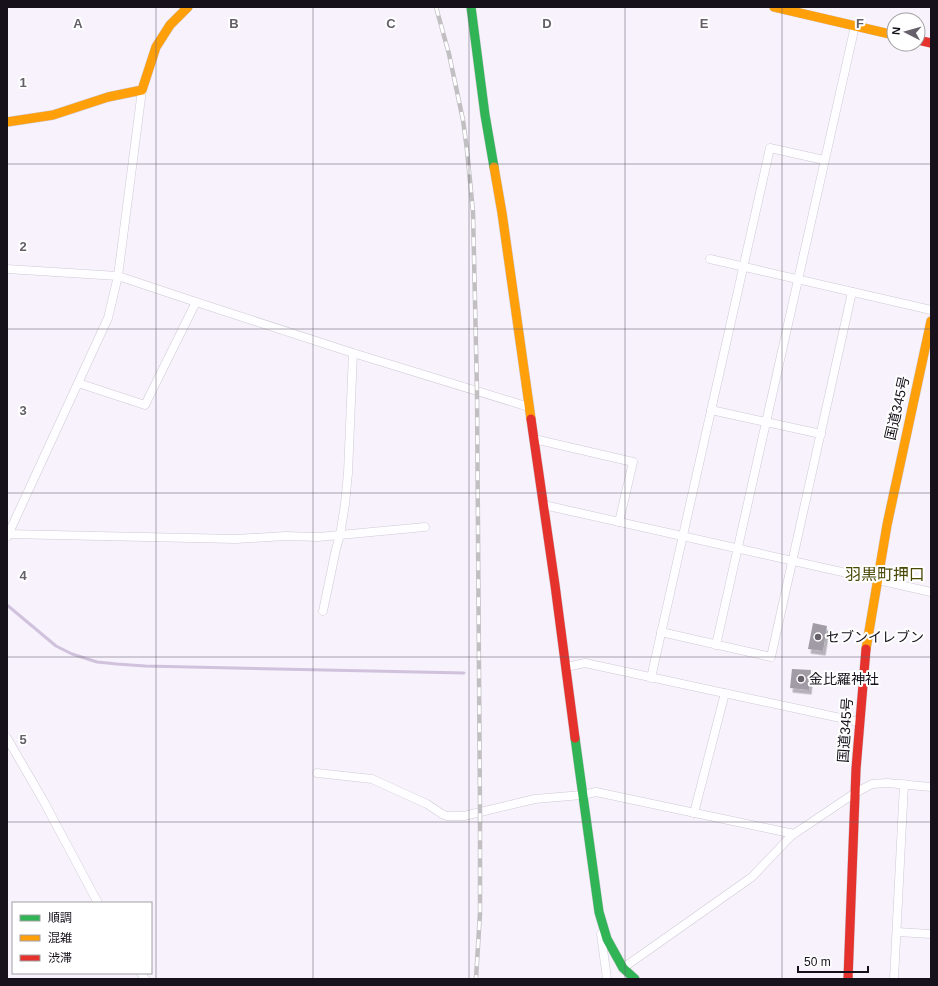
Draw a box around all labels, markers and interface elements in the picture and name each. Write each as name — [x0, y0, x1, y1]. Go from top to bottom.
north arrow — [886, 12, 926, 52]
text: A — [73, 16, 83, 31]
text: B — [229, 16, 239, 31]
text: C — [386, 16, 396, 31]
text: D — [542, 16, 552, 31]
text: E — [700, 16, 709, 31]
text: F — [856, 16, 864, 31]
text: N — [890, 26, 902, 36]
text: 1 — [19, 75, 27, 90]
text: 2 — [19, 239, 27, 254]
street label: 国道345号 — [882, 374, 912, 442]
text: 3 — [19, 403, 27, 418]
district label: 羽黒町押口 — [845, 566, 925, 583]
text: 4 — [19, 568, 27, 583]
place label: セブンイレブン — [826, 629, 924, 645]
marker: セブンイレブン — [813, 632, 823, 642]
place label: 金比羅神社 — [809, 671, 879, 687]
marker: 金比羅神社 — [796, 674, 806, 684]
street label: 国道345号 — [835, 697, 855, 763]
text: 5 — [19, 732, 27, 747]
legend — [12, 902, 152, 974]
text: 順調 — [48, 911, 72, 925]
text: 混雑 — [48, 931, 72, 945]
scale bar — [798, 948, 868, 974]
text: 渋滞 — [48, 951, 72, 965]
text: 50 m — [804, 955, 831, 969]

